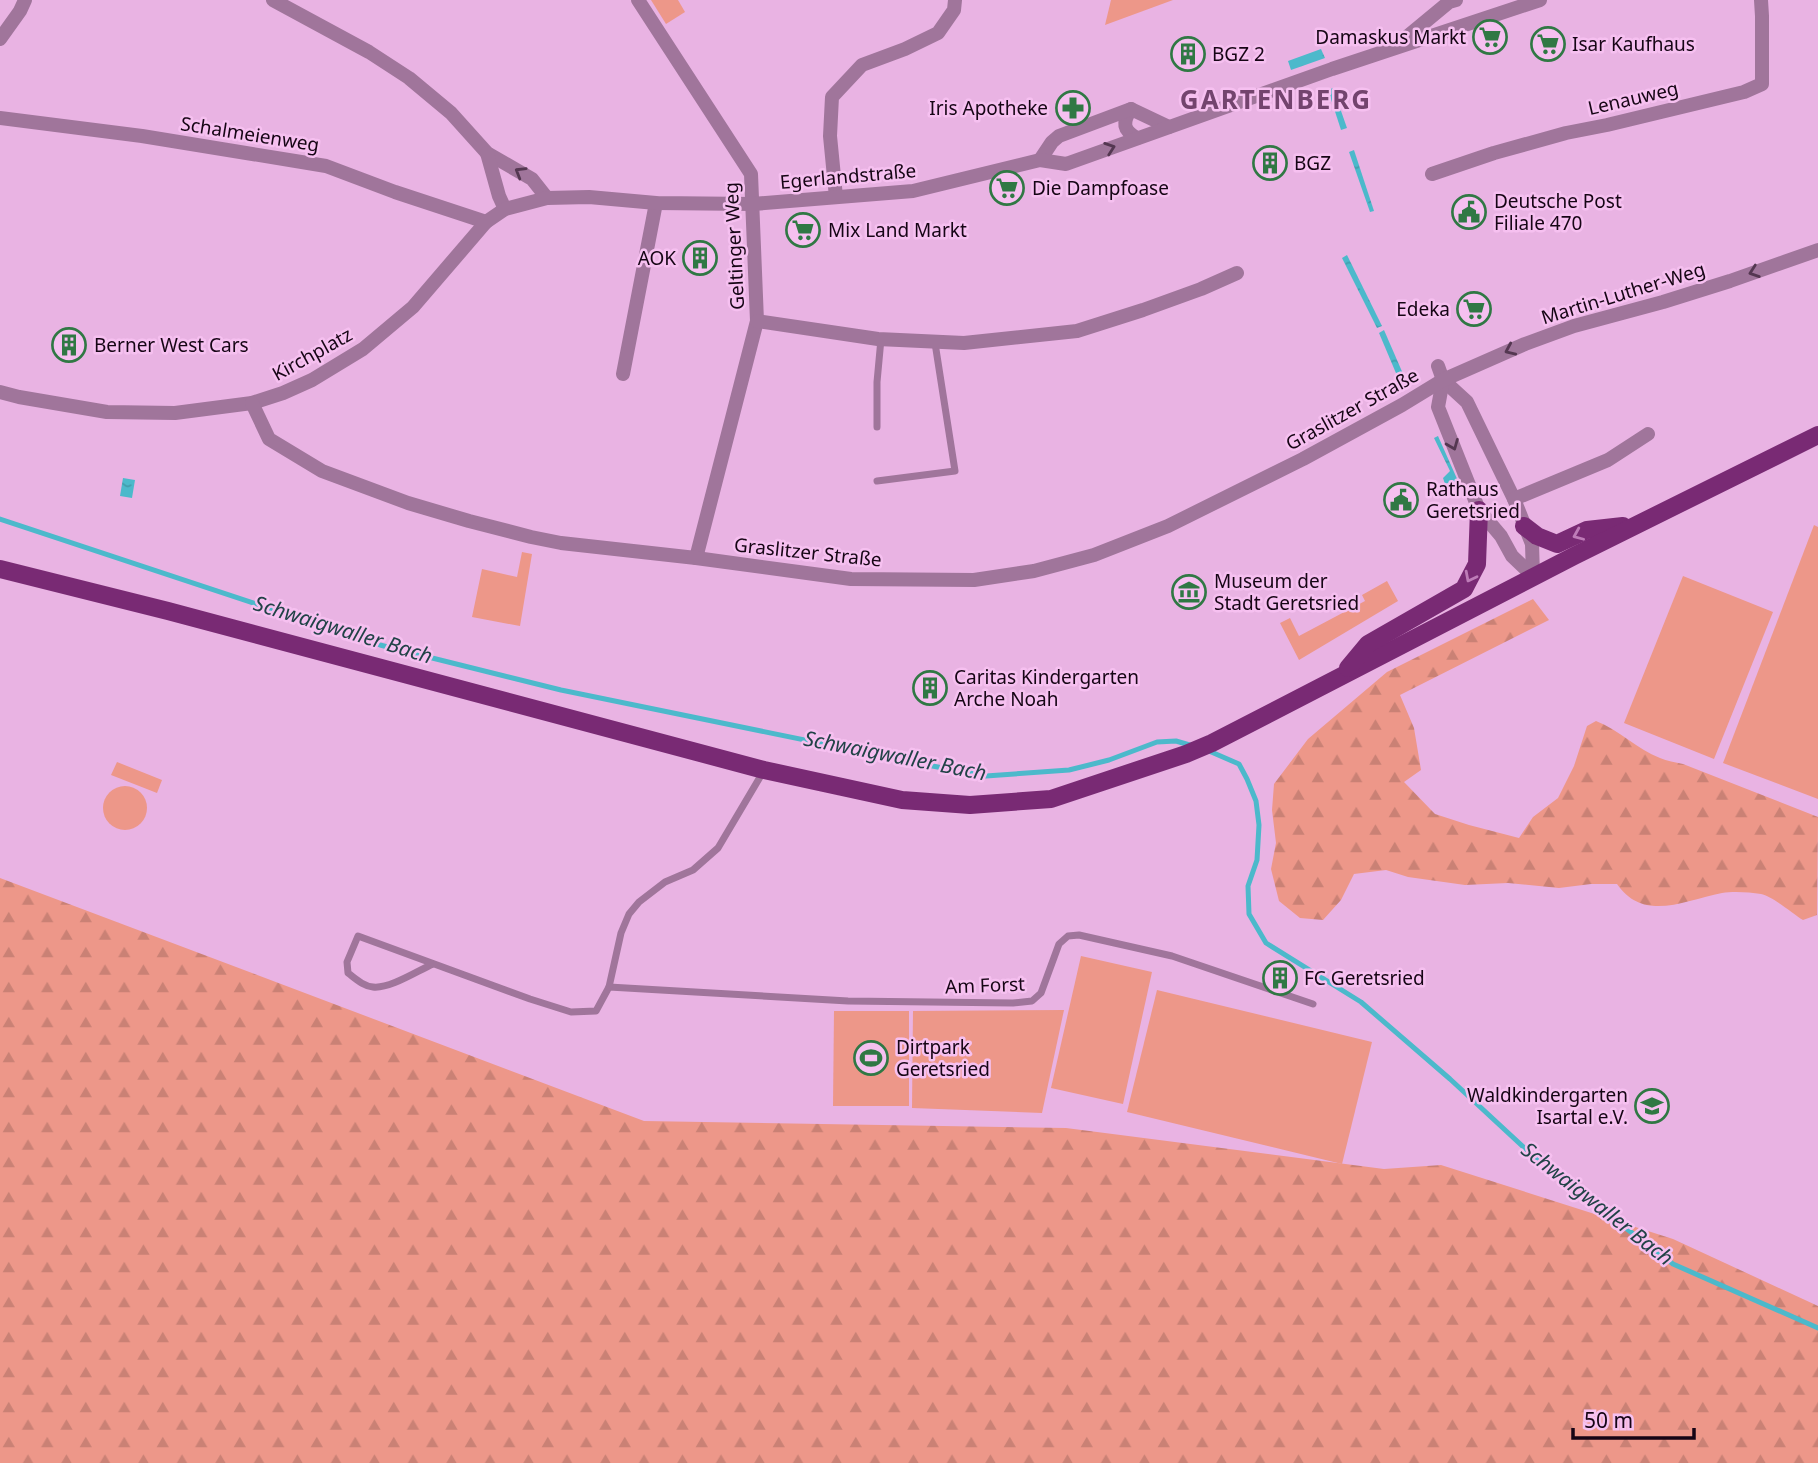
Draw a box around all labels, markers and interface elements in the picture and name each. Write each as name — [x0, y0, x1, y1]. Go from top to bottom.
supermarket icon: Damaskus Markt — [1471, 18, 1509, 56]
place label: Damaskus Markt — [1315, 24, 1466, 50]
supermarket icon: Isar Kaufhaus — [1529, 25, 1567, 63]
place label: Isar Kaufhaus — [1572, 31, 1695, 57]
building icon: BGZ 2 — [1169, 35, 1207, 73]
place label: BGZ 2 — [1212, 41, 1265, 67]
street label: Lenauweg — [1585, 75, 1681, 121]
district label: GARTENBERG — [1180, 81, 1372, 117]
pharmacy icon: Iris Apotheke — [1054, 89, 1092, 127]
place label: Iris Apotheke — [929, 95, 1048, 121]
street label: Schalmeienweg — [179, 110, 321, 158]
one-way arrow — [1103, 142, 1115, 156]
building icon: BGZ — [1251, 144, 1289, 182]
place label: BGZ — [1294, 150, 1331, 176]
street label: Egerlandstraße — [779, 157, 917, 195]
one-way arrow — [515, 168, 528, 181]
supermarket icon: Die Dampfoase — [988, 169, 1026, 207]
place label: Die Dampfoase — [1032, 175, 1169, 201]
street label: Geltinger Weg — [718, 181, 750, 311]
place label: Deutsche Post Filiale 470 — [1494, 188, 1622, 236]
public building icon: Deutsche Post Filiale 470 — [1450, 193, 1488, 231]
supermarket icon: Mix Land Markt — [784, 211, 822, 249]
place label: Mix Land Markt — [828, 217, 967, 243]
building icon: AOK — [681, 239, 719, 277]
place label: AOK — [638, 245, 676, 271]
street label: Martin-Luther-Weg — [1538, 256, 1708, 330]
one-way arrow — [1748, 264, 1760, 278]
supermarket icon: Edeka — [1455, 290, 1493, 328]
place label: Edeka — [1396, 296, 1450, 322]
street label: Kirchplatz — [267, 321, 357, 387]
building icon: Berner West Cars — [50, 326, 88, 364]
place label: Berner West Cars — [94, 332, 249, 358]
one-way arrow — [1505, 342, 1518, 356]
street label: Graslitzer Straße — [1281, 362, 1423, 456]
one-way arrow — [1445, 439, 1459, 451]
place label: Rathaus Geretsried — [1426, 476, 1520, 524]
public building icon: Rathaus Geretsried — [1382, 481, 1420, 519]
one-way arrow — [1572, 526, 1584, 540]
street label: Graslitzer Straße — [733, 531, 883, 573]
place label: Museum der Stadt Geretsried — [1214, 568, 1359, 616]
one-way arrow — [1465, 569, 1479, 582]
museum icon: Museum der Stadt Geretsried — [1170, 573, 1208, 611]
water label: Schwaigwaller Bach — [251, 589, 436, 670]
place label: Caritas Kindergarten Arche Noah — [954, 664, 1139, 712]
building icon: Caritas Kindergarten Arche Noah — [911, 669, 949, 707]
water label: Schwaigwaller Bach — [802, 724, 989, 786]
building icon: FC Geretsried — [1261, 959, 1299, 997]
place label: FC Geretsried — [1304, 965, 1425, 991]
street label: Am Forst — [945, 971, 1026, 999]
place label: Dirtpark Geretsried — [896, 1034, 990, 1082]
sports icon: Dirtpark Geretsried — [852, 1039, 890, 1077]
place label: Waldkindergarten Isartal e.V. — [1467, 1082, 1628, 1130]
school or university icon: Waldkindergarten Isartal e.V. — [1633, 1087, 1671, 1125]
water label: Schwaigwaller Bach — [1516, 1135, 1679, 1271]
scale bar — [1573, 1396, 1694, 1440]
text: 50 m — [1584, 1406, 1633, 1434]

